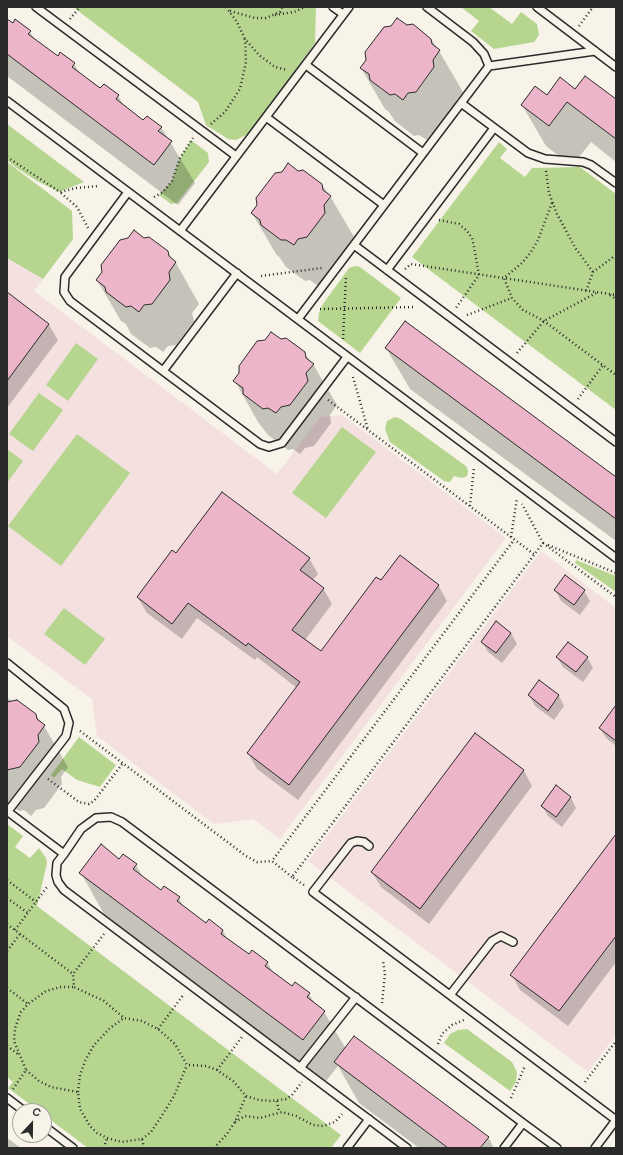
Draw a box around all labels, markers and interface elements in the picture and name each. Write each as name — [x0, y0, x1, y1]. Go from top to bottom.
north arrow — [12, 1103, 52, 1143]
text: С — [30, 1105, 42, 1120]

